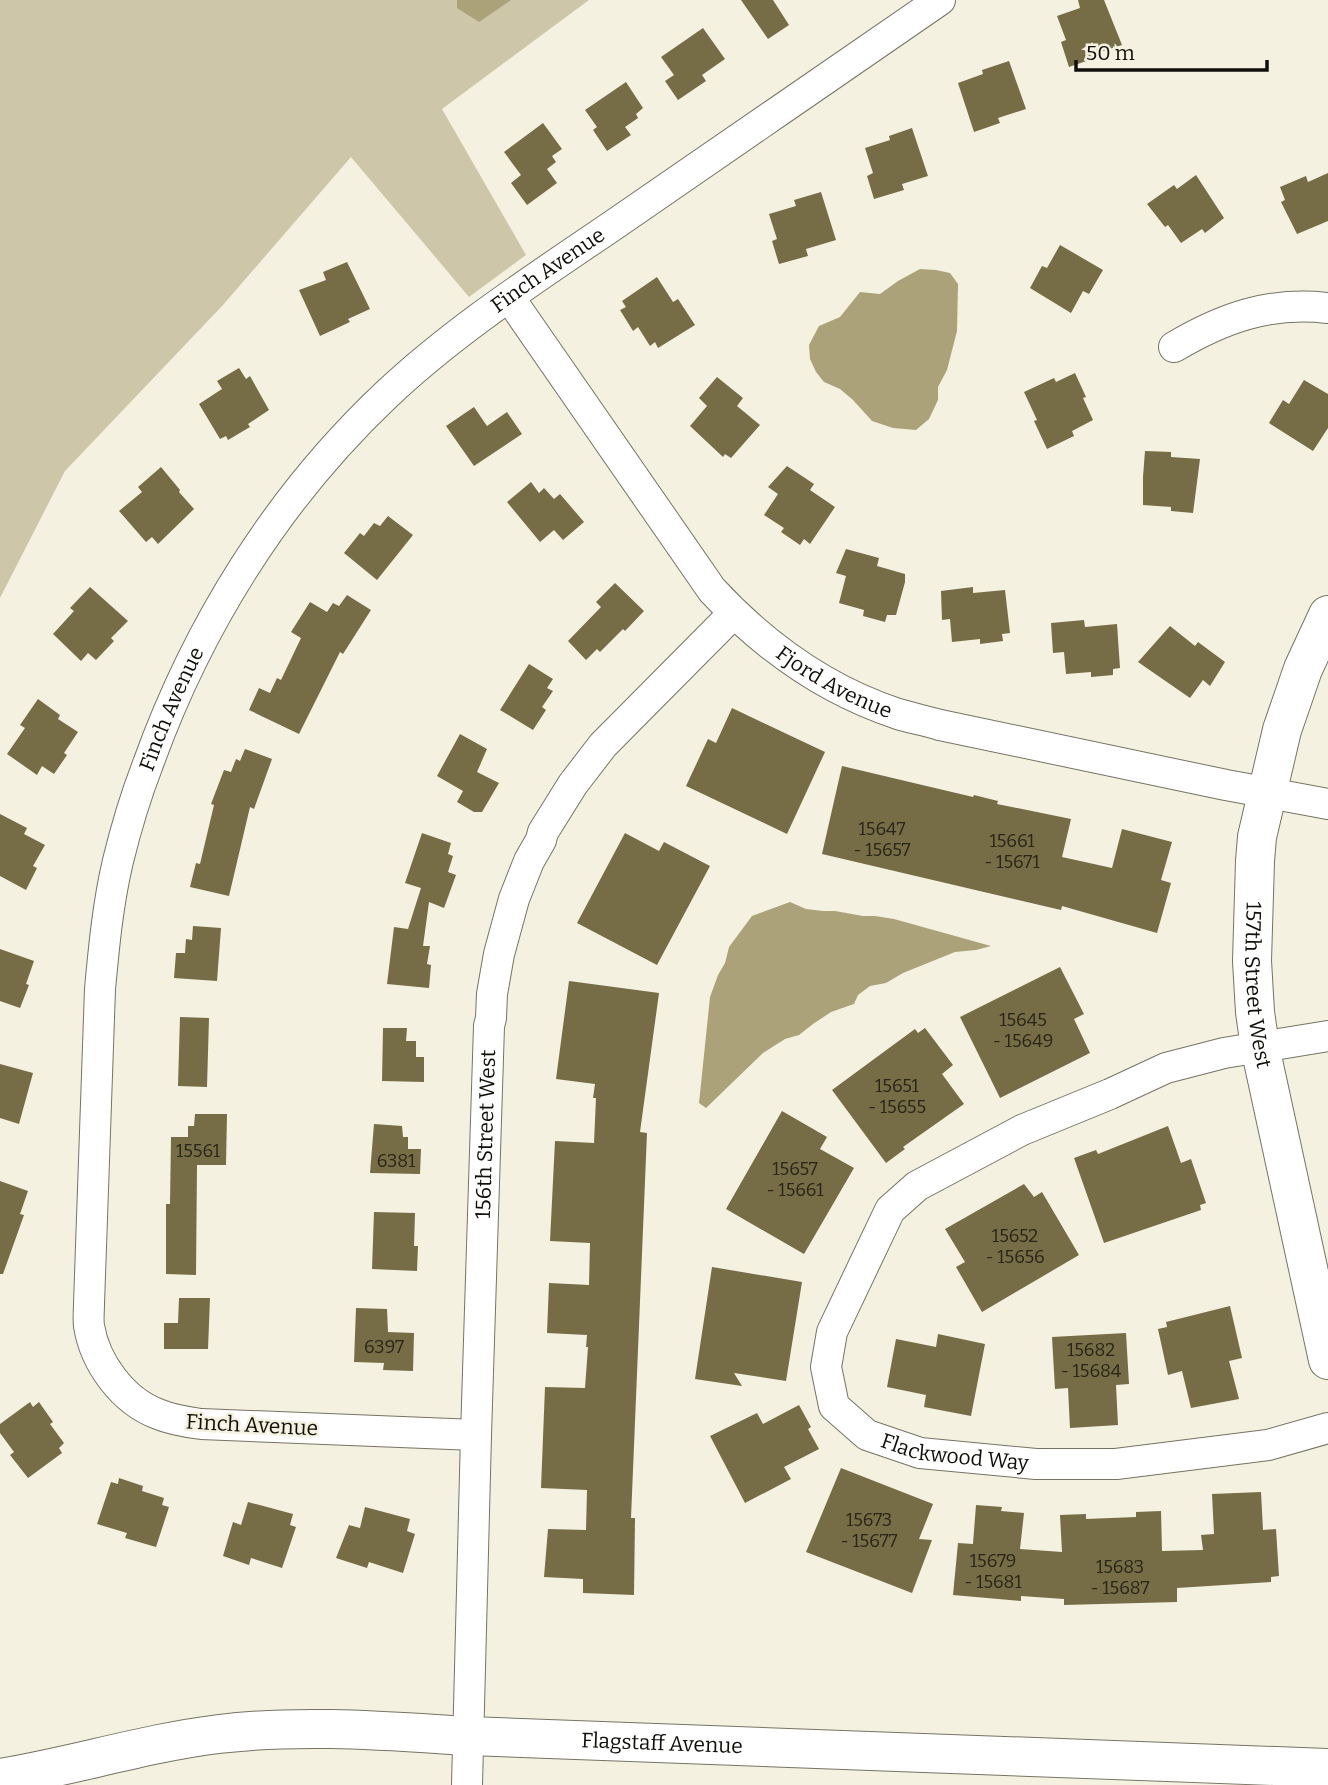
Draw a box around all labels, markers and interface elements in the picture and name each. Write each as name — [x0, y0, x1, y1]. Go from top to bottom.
scale bar — [1076, 28, 1267, 72]
text: 50 m — [1086, 40, 1135, 66]
street label: Finch Avenue — [486, 222, 610, 318]
street label: Fjord Avenue — [771, 640, 896, 724]
street label: Finch Avenue — [134, 642, 210, 775]
house number: 15647 - 15657 — [853, 818, 911, 861]
house number: 15661 - 15671 — [984, 830, 1040, 873]
street label: 157th Street West — [1239, 901, 1277, 1071]
house number: 15645 - 15649 — [993, 1009, 1053, 1052]
street label: 156th Street West — [470, 1049, 501, 1219]
house number: 15651 - 15655 — [868, 1075, 926, 1118]
house number: 15561 — [176, 1140, 221, 1162]
house number: 6381 — [377, 1150, 416, 1172]
house number: 15657 - 15661 — [767, 1158, 824, 1201]
house number: 15652 - 15656 — [985, 1225, 1045, 1268]
house number: 6397 — [364, 1336, 404, 1358]
house number: 15682 - 15684 — [1061, 1339, 1122, 1382]
street label: Finch Avenue — [185, 1409, 319, 1441]
street label: Flackwood Way — [878, 1428, 1031, 1476]
house number: 15673 - 15677 — [840, 1509, 898, 1552]
house number: 15679 - 15681 — [964, 1550, 1022, 1593]
house number: 15683 - 15687 — [1090, 1556, 1150, 1599]
street label: Flagstaff Avenue — [581, 1727, 743, 1759]

